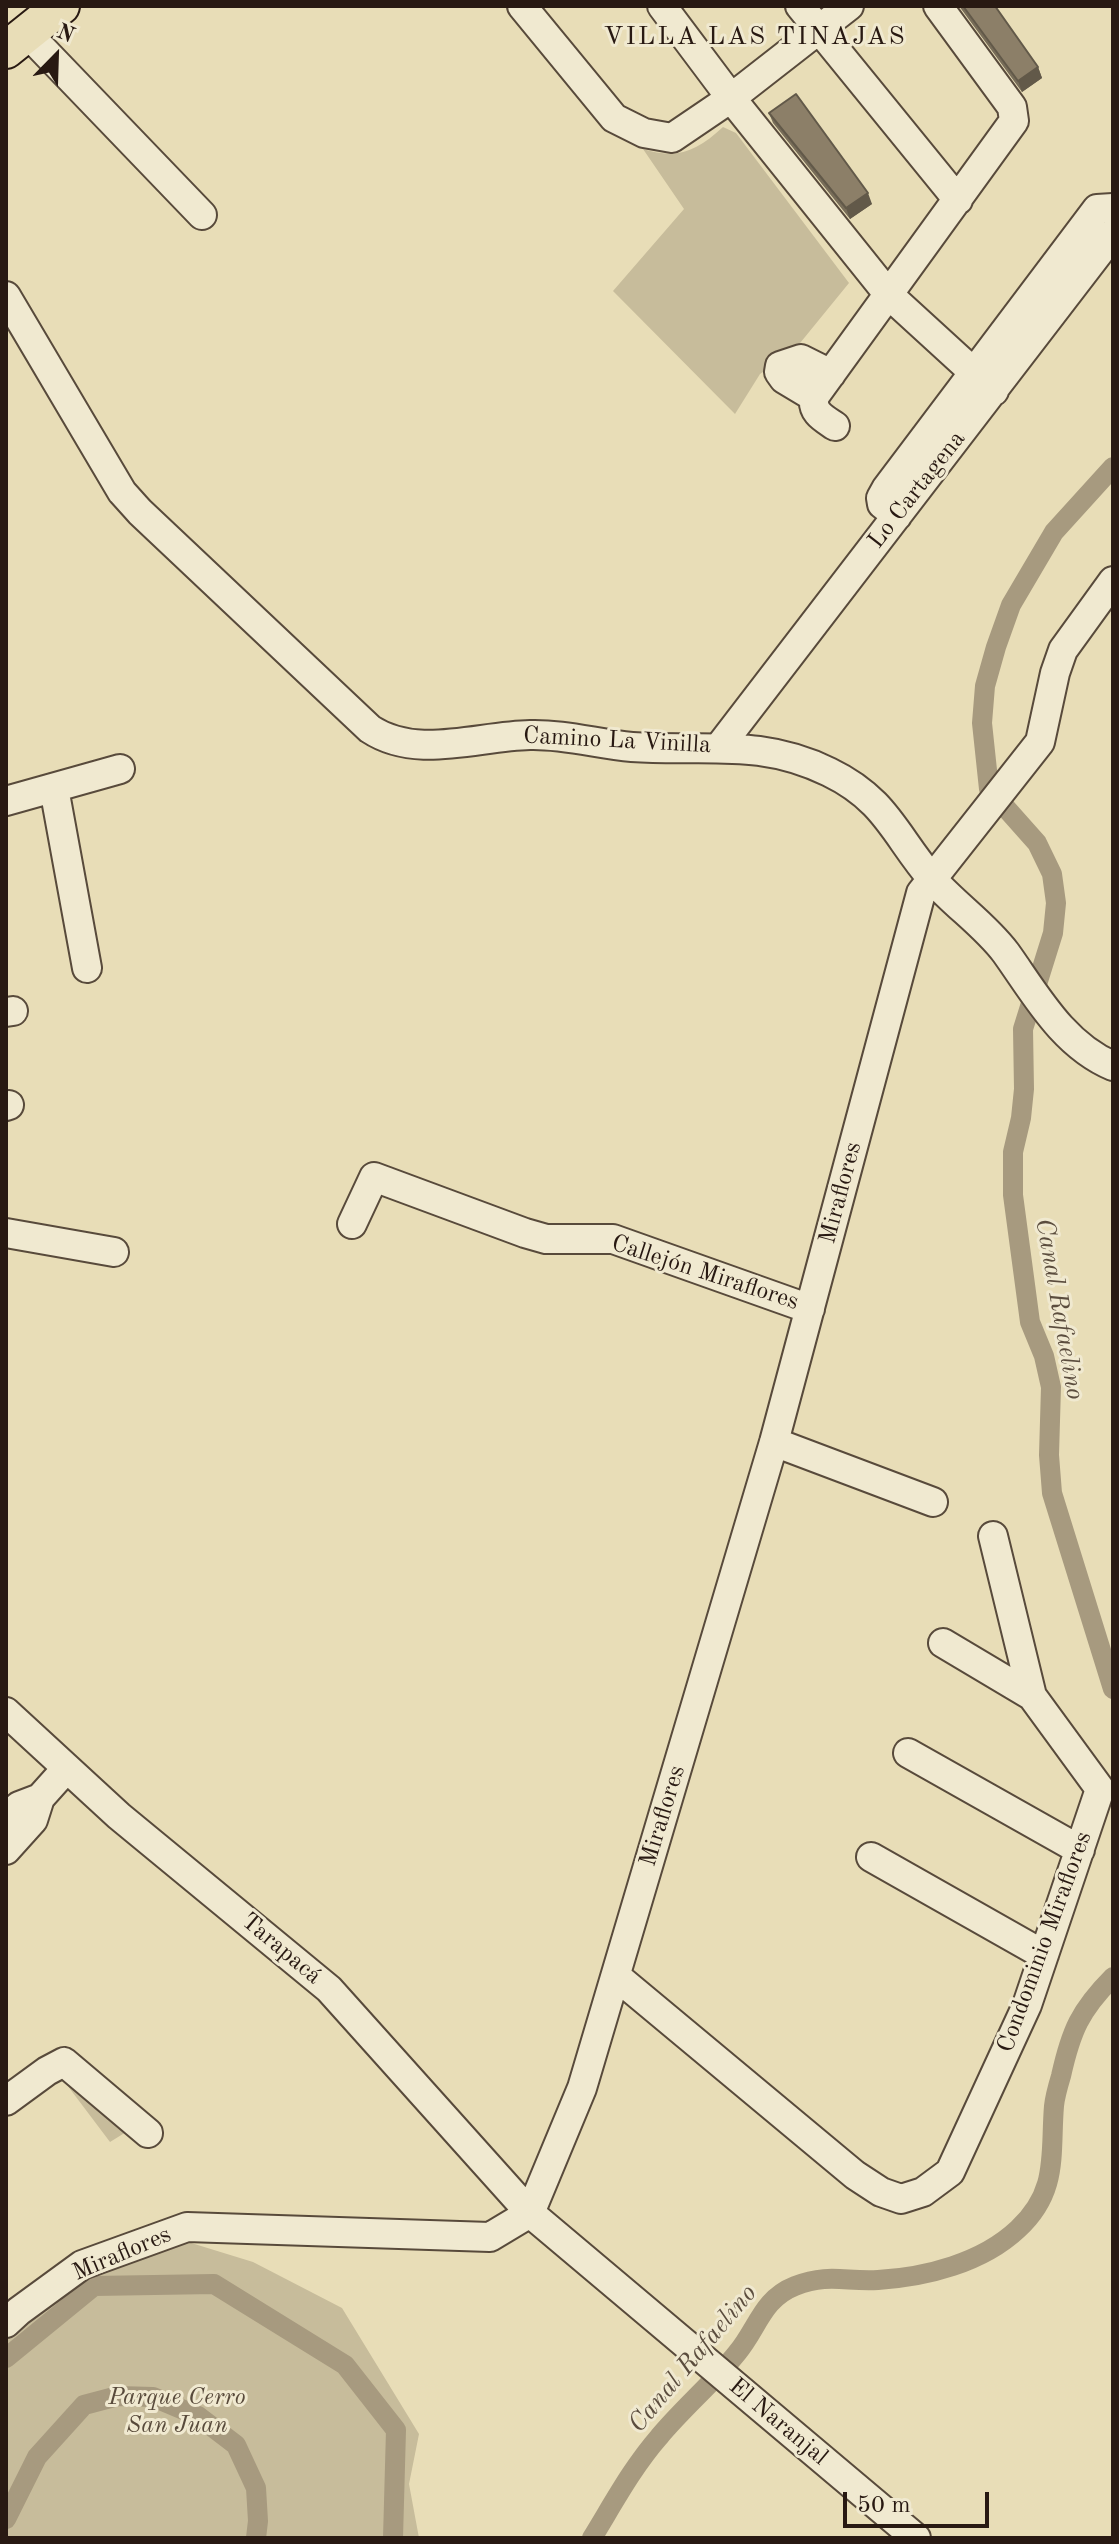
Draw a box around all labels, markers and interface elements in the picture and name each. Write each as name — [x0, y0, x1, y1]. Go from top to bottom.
north arrow — [16, 16, 96, 96]
text: N — [53, 20, 77, 47]
district label: VILLA LAS TINAJAS — [603, 21, 907, 53]
street label: Lo Cartagena — [862, 425, 972, 555]
street label: Camino La Vinilla — [522, 722, 712, 760]
street label: Miraflores — [814, 1139, 868, 1247]
water label: Canal Rafaelino — [1028, 1216, 1090, 1402]
street label: Callejón Miraflores — [608, 1229, 802, 1317]
street label: Miraflores — [634, 1762, 692, 1870]
street label: Condominio Miraflores — [992, 1828, 1098, 2056]
street label: Tarapacá — [235, 1907, 327, 1991]
street label: Miraflores — [68, 2220, 176, 2288]
water label: Canal Rafaelino — [622, 2279, 764, 2439]
street label: El Naranjal — [722, 2372, 834, 2472]
park label: Parque Cerro San Juan — [108, 2384, 246, 2440]
scale bar — [847, 2476, 993, 2526]
text: 50 m — [857, 2494, 911, 2518]

